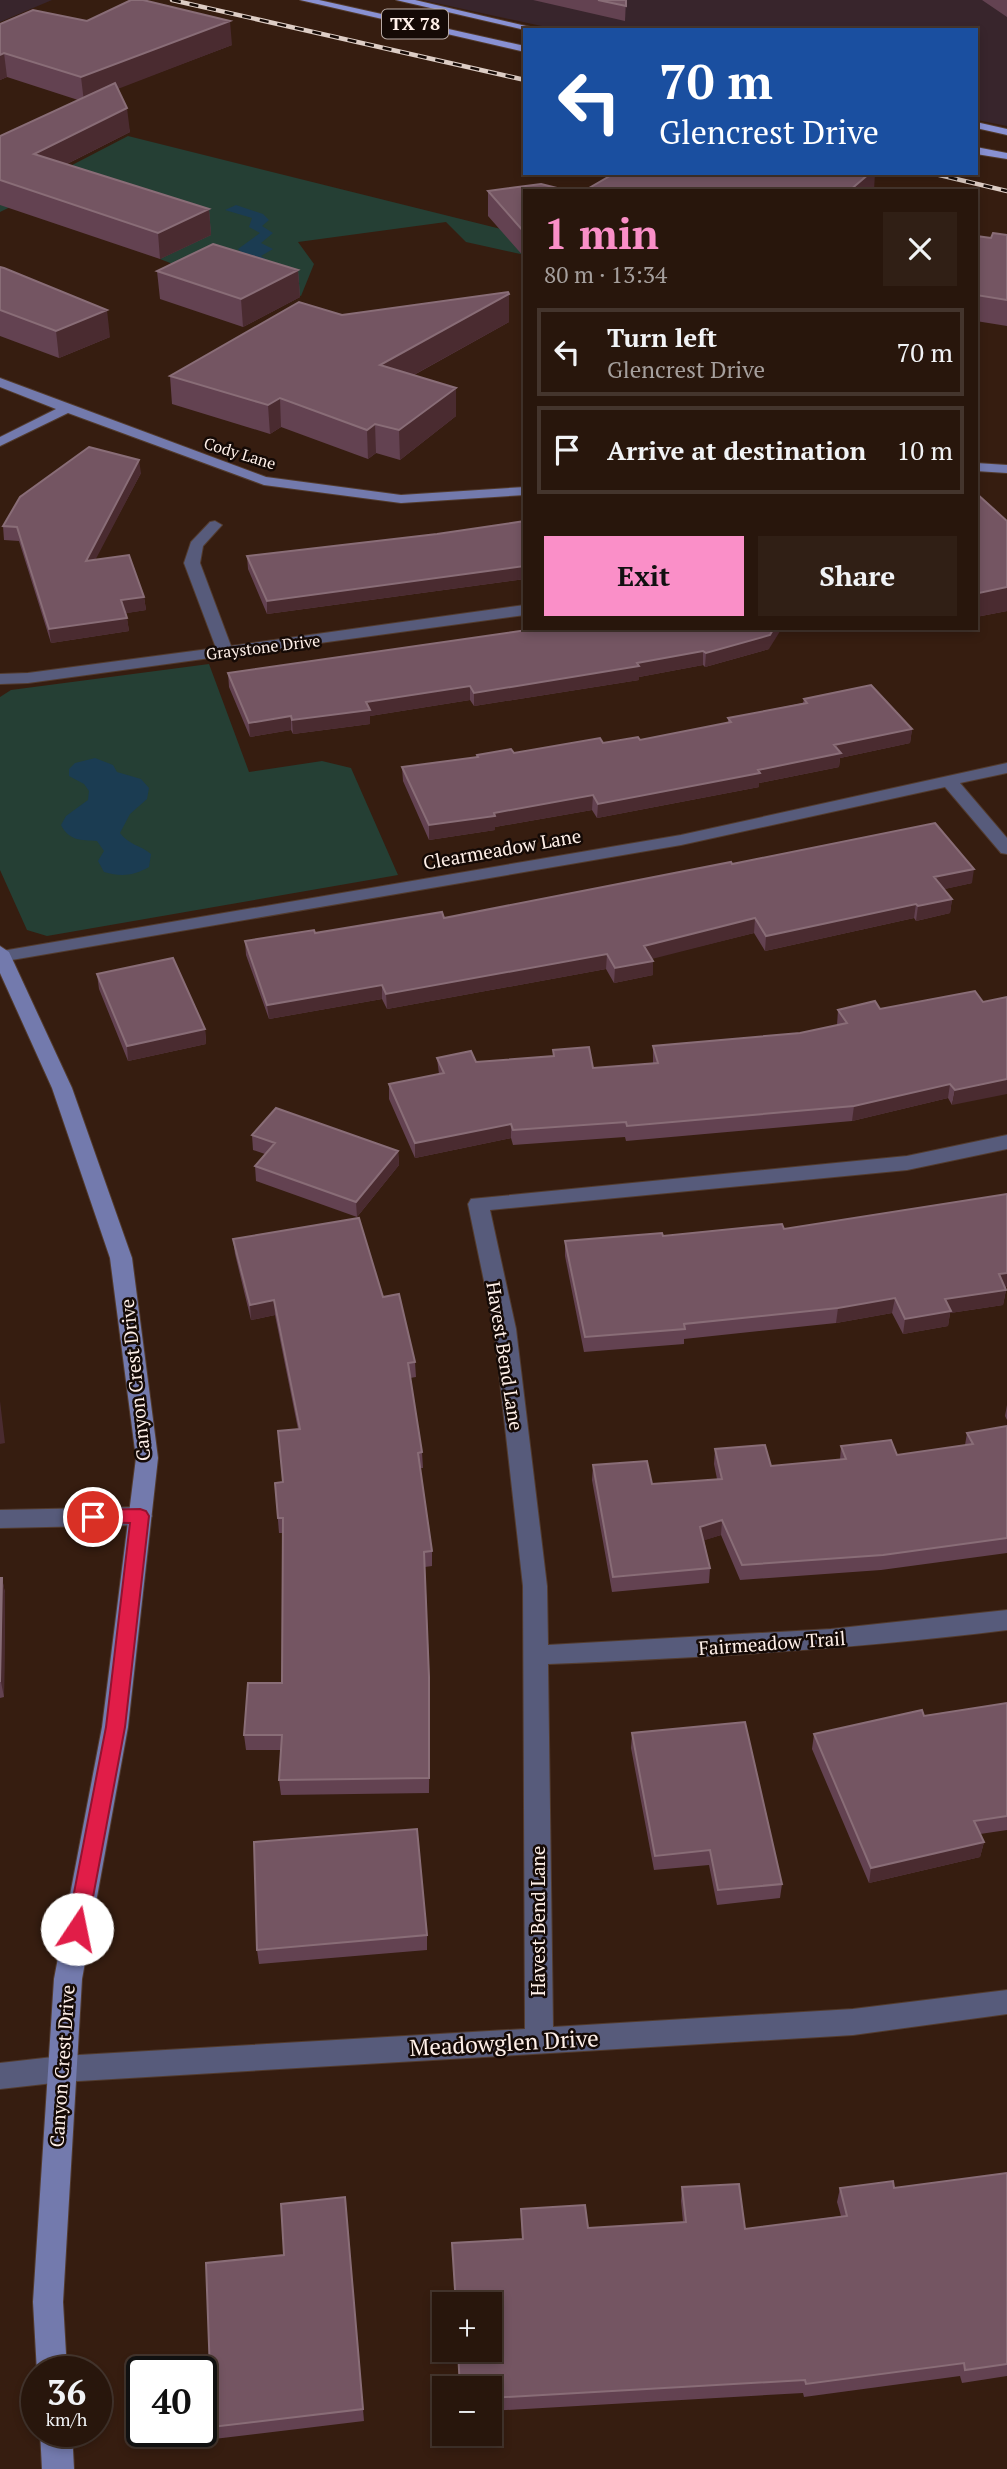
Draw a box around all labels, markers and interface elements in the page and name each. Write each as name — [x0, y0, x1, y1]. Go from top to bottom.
road number: TX 78 — [382, 9, 448, 38]
text: 70 m — [659, 48, 773, 113]
icon: left — [544, 56, 635, 147]
text: Glencrest Drive — [659, 111, 879, 153]
text: 1 min — [544, 205, 659, 261]
button: close — [883, 212, 957, 286]
text: 80 m · 13:34 — [544, 259, 667, 290]
text: Turn left — [607, 320, 717, 354]
icon: left — [548, 333, 586, 371]
text: 70 m — [897, 335, 953, 369]
text: Glencrest Drive — [607, 354, 765, 385]
icon: arrive — [548, 431, 586, 469]
street label: Cody Lane — [201, 432, 279, 474]
text: Arrive at destination — [607, 433, 866, 467]
text: 10 m — [897, 433, 953, 467]
button: Exit — [544, 536, 744, 616]
button: Share — [758, 536, 957, 616]
street label: Graystone Drive — [205, 629, 321, 665]
street label: Clearmeadow Lane — [421, 822, 583, 875]
street label: Havest Bend Lane — [481, 1280, 530, 1432]
street label: Canyon Crest Drive — [114, 1298, 155, 1462]
pin — [63, 1487, 123, 1547]
icon: arrive — [74, 1498, 112, 1536]
street label: Fairmeadow Trail — [698, 1625, 846, 1660]
street label: Havest Bend Lane — [525, 1846, 550, 1996]
position arrow — [40, 1892, 114, 1966]
street label: Canyon Crest Drive — [43, 1984, 80, 2148]
street label: Meadowglen Drive — [409, 2022, 599, 2063]
map controls — [432, 2292, 502, 2446]
button: + — [432, 2292, 502, 2362]
speed limit sign: 40 — [126, 2356, 217, 2447]
text: 36 — [47, 2369, 86, 2415]
button: − — [432, 2376, 502, 2446]
text: km/h — [46, 2407, 87, 2431]

